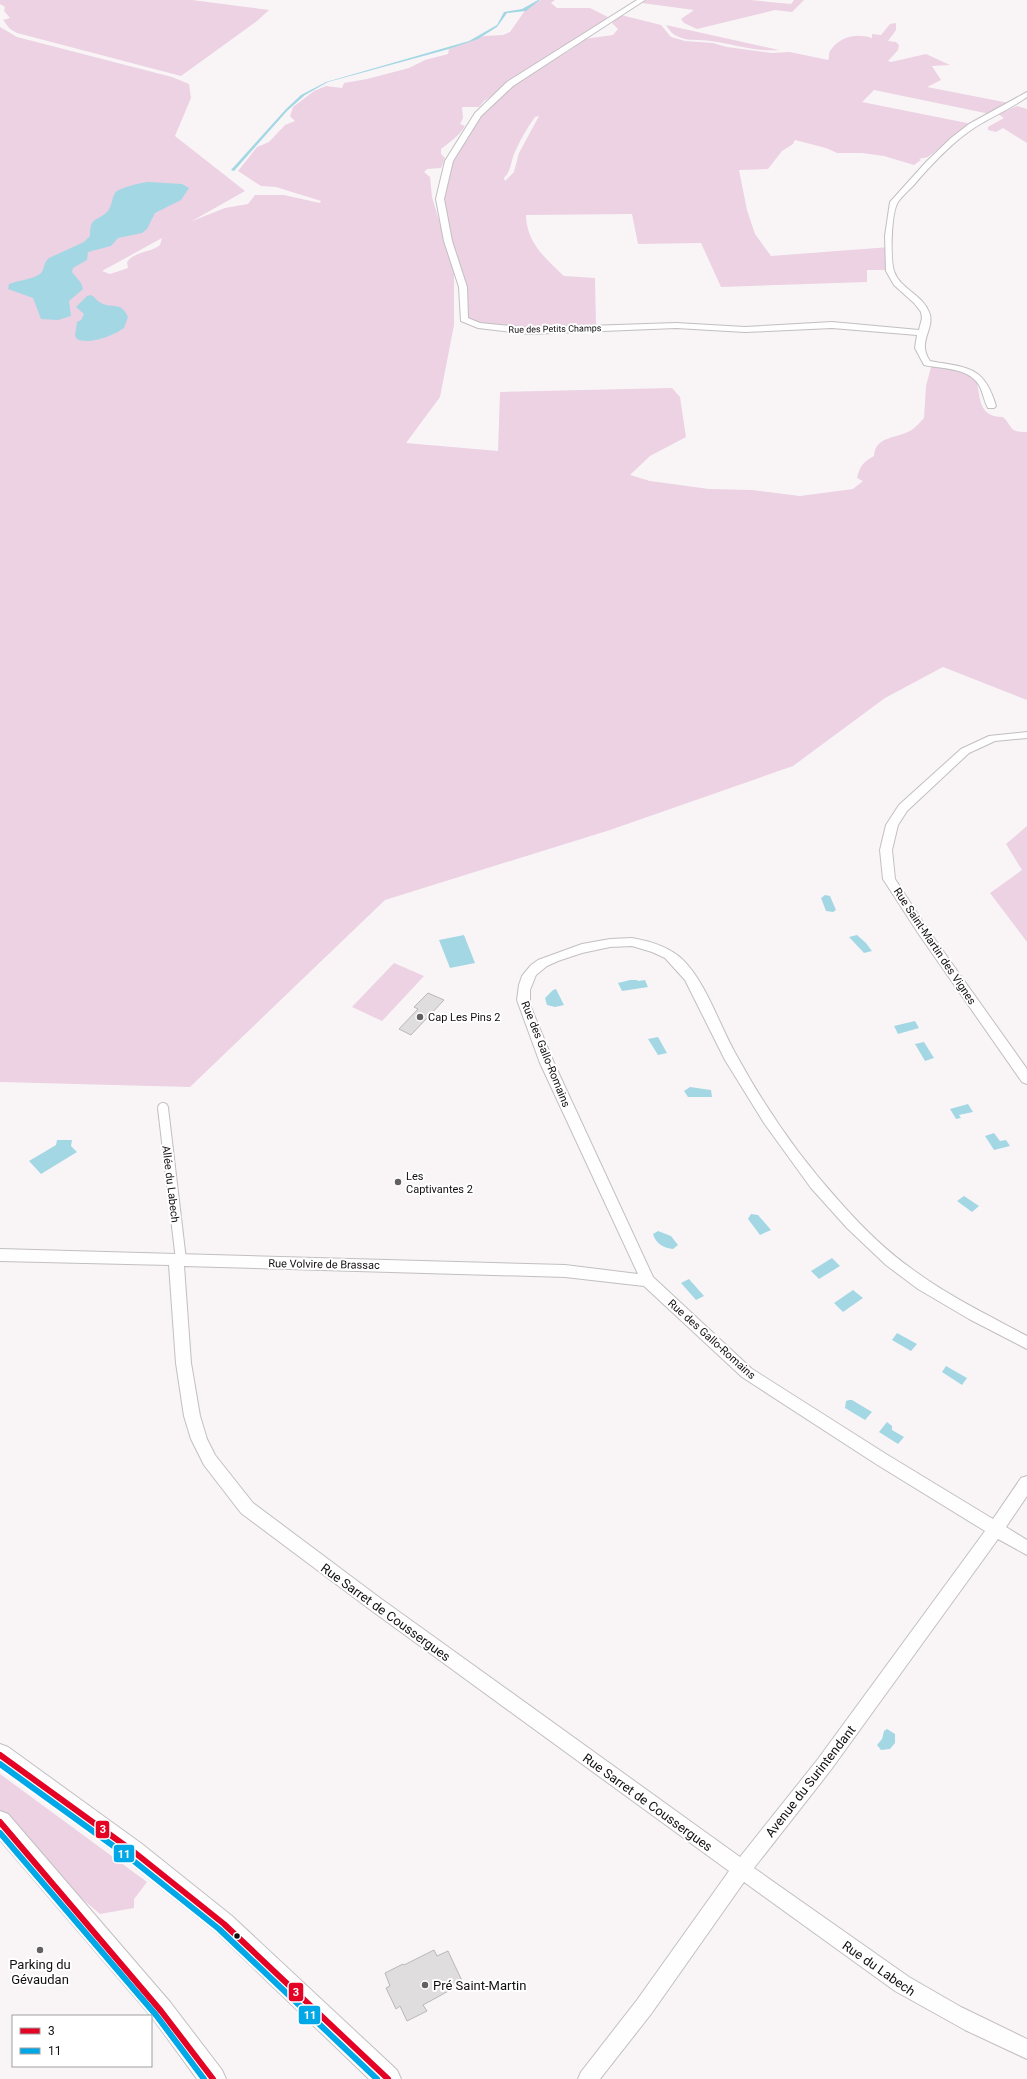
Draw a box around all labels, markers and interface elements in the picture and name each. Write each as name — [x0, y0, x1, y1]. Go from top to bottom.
street label: Rue des Petits Champs — [508, 323, 602, 335]
street label: Rue Saint-Martin des Vignes — [891, 885, 979, 1007]
street label: Rue des Gallo-Romains — [518, 999, 573, 1109]
place label: Cap Les Pins 2 — [428, 1011, 501, 1024]
marker: Cap Les Pins 2 — [415, 1012, 425, 1022]
street label: Allée du Labech — [159, 1145, 182, 1223]
place label: Les Captivantes 2 — [406, 1170, 473, 1196]
marker: Les Captivantes 2 — [393, 1177, 403, 1187]
street label: Rue Volvire de Brassac — [268, 1257, 380, 1272]
street label: Rue des Gallo-Romains — [665, 1297, 758, 1382]
street label: Rue Sarret de Coussergues — [318, 1560, 454, 1665]
street label: Avenue du Surintendant — [762, 1723, 859, 1840]
street label: Rue Sarret de Coussergues — [580, 1750, 716, 1855]
line badge: 3 — [95, 1820, 110, 1839]
text: 3 — [100, 1823, 106, 1836]
line badge: 11 — [113, 1844, 135, 1863]
text: 11 — [118, 1848, 130, 1861]
unlabelled marker — [232, 1931, 242, 1941]
street label: Rue du Labech — [839, 1938, 918, 1999]
marker: Parking du Gévaudan — [35, 1945, 45, 1955]
place label: Parking du Gévaudan — [9, 1957, 71, 1987]
place label: Pré Saint-Martin — [433, 1978, 526, 1993]
marker: Pré Saint-Martin — [420, 1980, 430, 1990]
line badge: 3 — [288, 1982, 304, 2002]
text: 3 — [293, 1986, 299, 1999]
line badge: 11 — [298, 2005, 321, 2025]
text: 11 — [304, 2009, 316, 2022]
legend — [12, 2015, 152, 2067]
text: 3 — [48, 2024, 55, 2038]
text: 11 — [48, 2044, 62, 2058]

